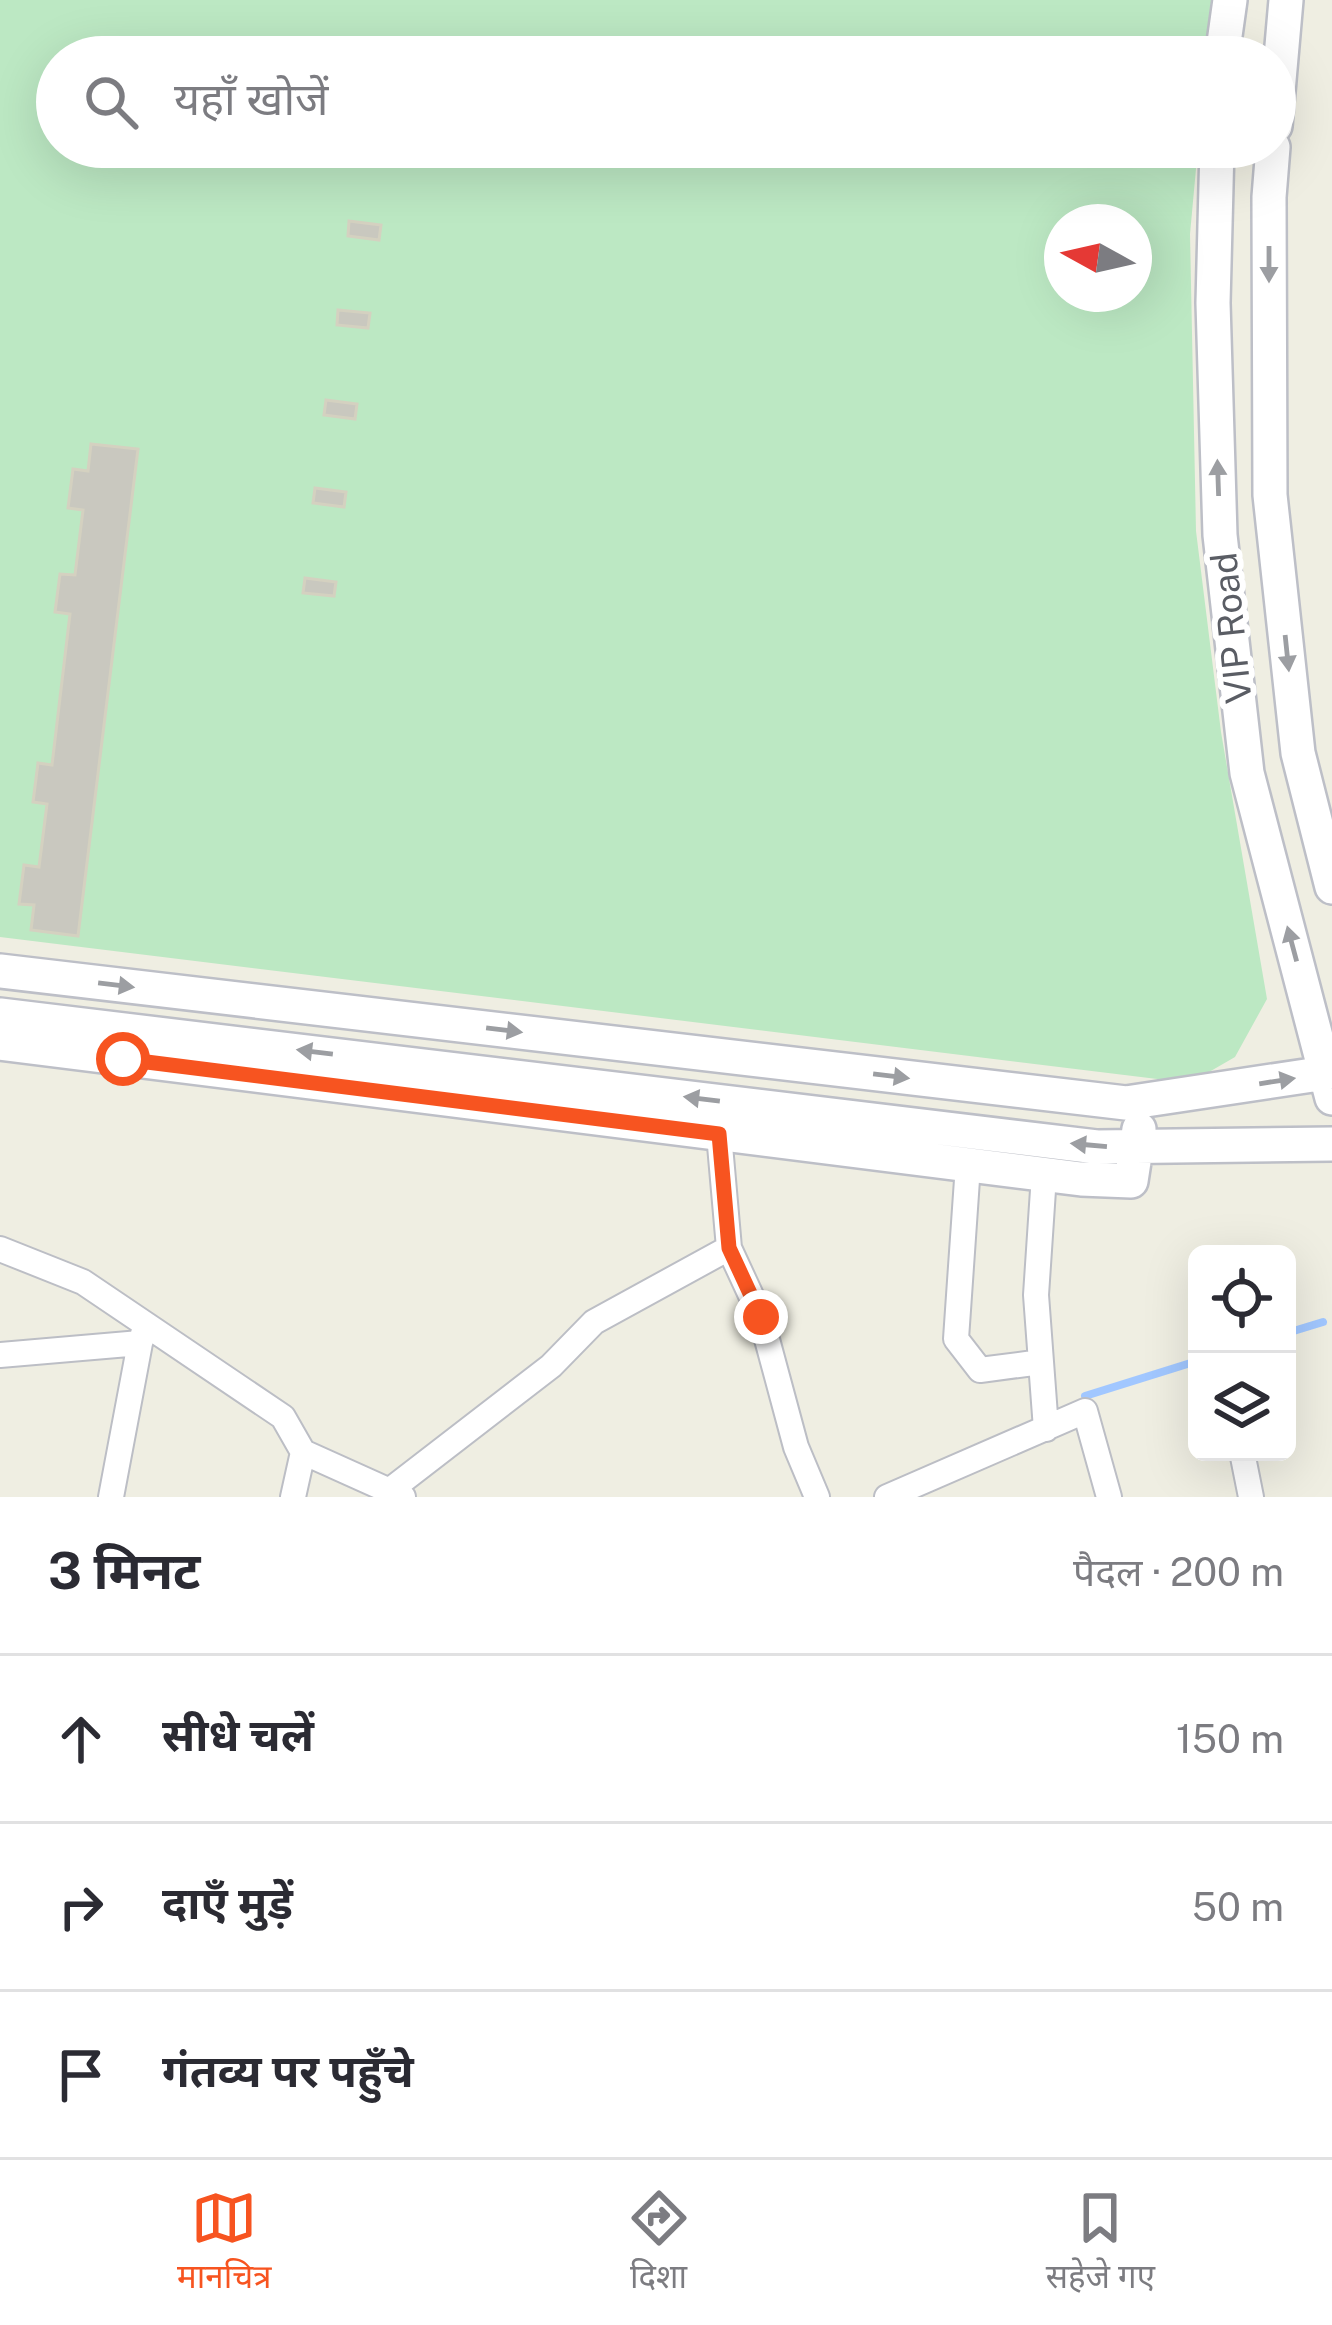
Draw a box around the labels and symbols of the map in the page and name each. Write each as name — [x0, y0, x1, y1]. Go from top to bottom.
north arrow — [1044, 204, 1152, 312]
one-way arrow — [1259, 246, 1279, 284]
one-way arrow — [1209, 458, 1228, 496]
street label: VIP Road — [1202, 551, 1260, 705]
one-way arrow — [1278, 635, 1297, 672]
one-way arrow — [1282, 926, 1301, 963]
one-way arrow — [98, 976, 135, 995]
one-way arrow — [485, 1021, 523, 1040]
route start — [96, 1032, 150, 1086]
one-way arrow — [296, 1043, 333, 1062]
one-way arrow — [873, 1066, 910, 1085]
one-way arrow — [1259, 1071, 1297, 1089]
one-way arrow — [683, 1090, 720, 1109]
one-way arrow — [1070, 1135, 1107, 1154]
route end — [734, 1290, 788, 1344]

